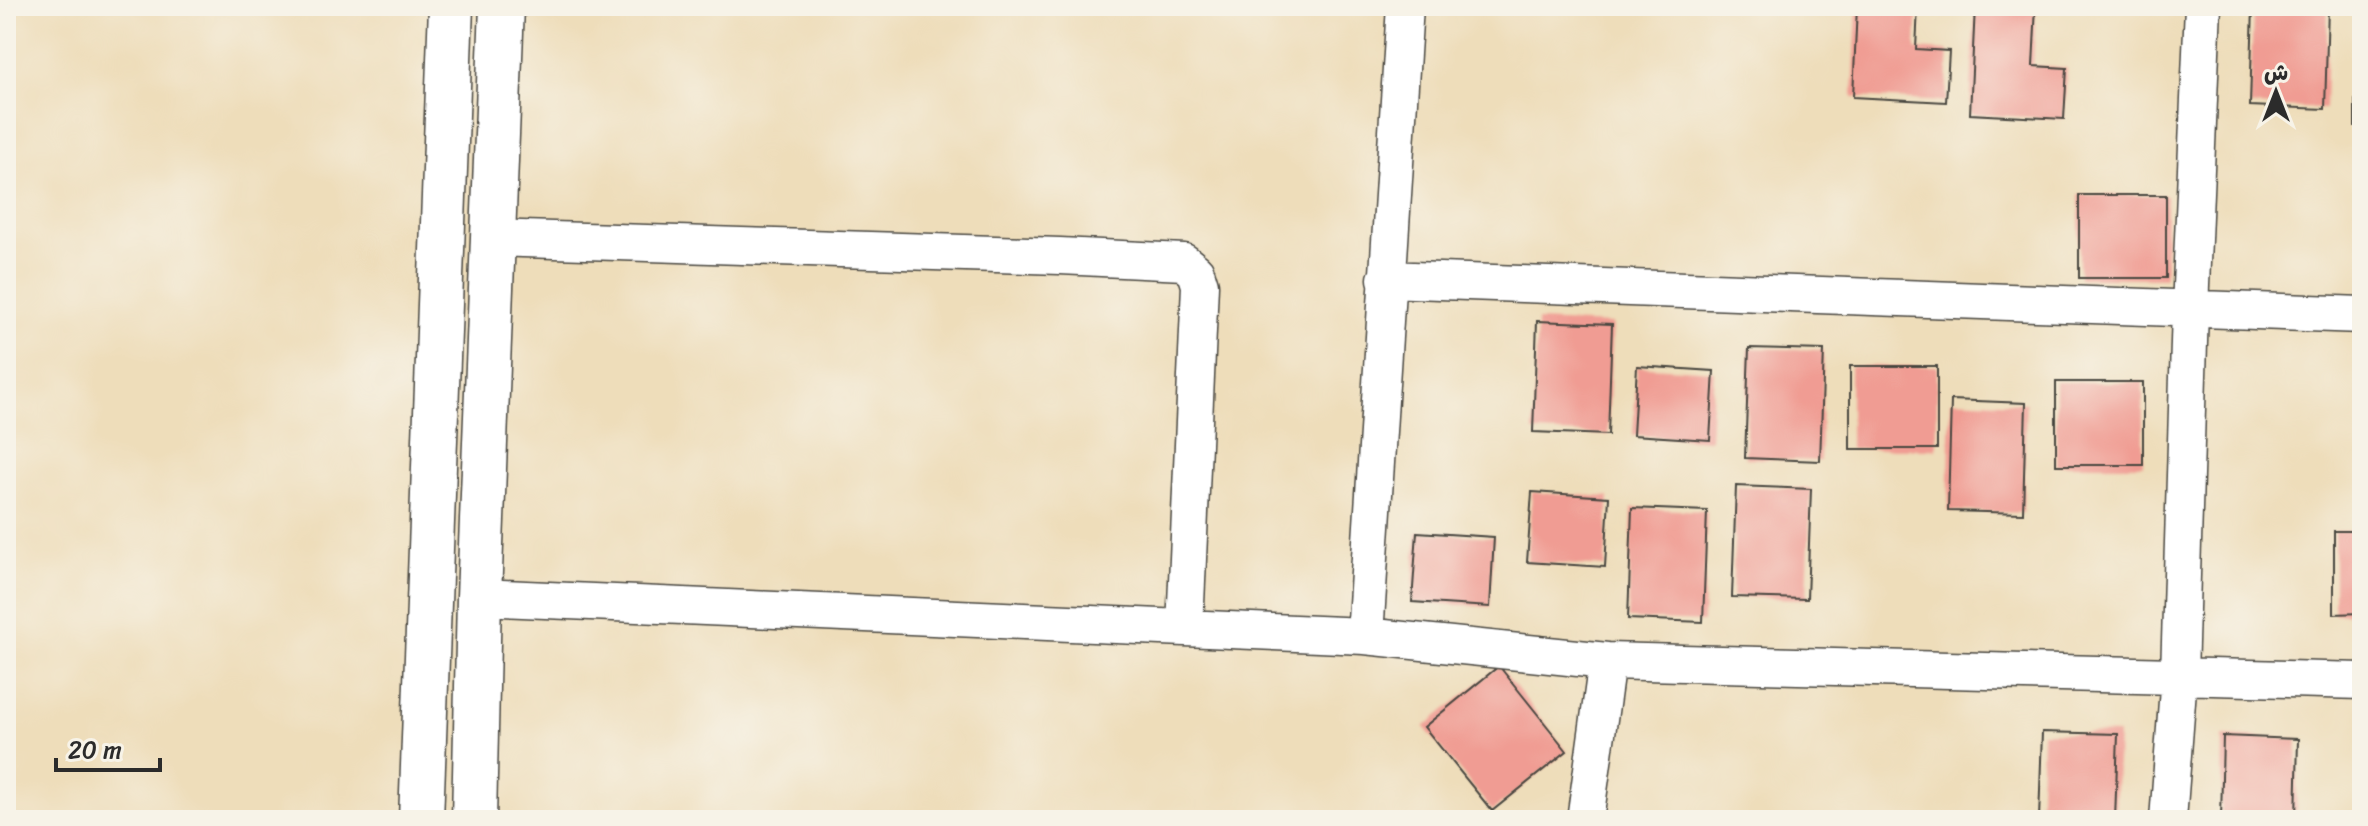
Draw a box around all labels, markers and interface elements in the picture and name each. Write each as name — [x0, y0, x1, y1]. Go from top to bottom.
north arrow — [2236, 52, 2316, 132]
text: ش — [2264, 53, 2288, 92]
scale bar — [56, 722, 160, 772]
text: 20 m — [68, 729, 122, 771]

